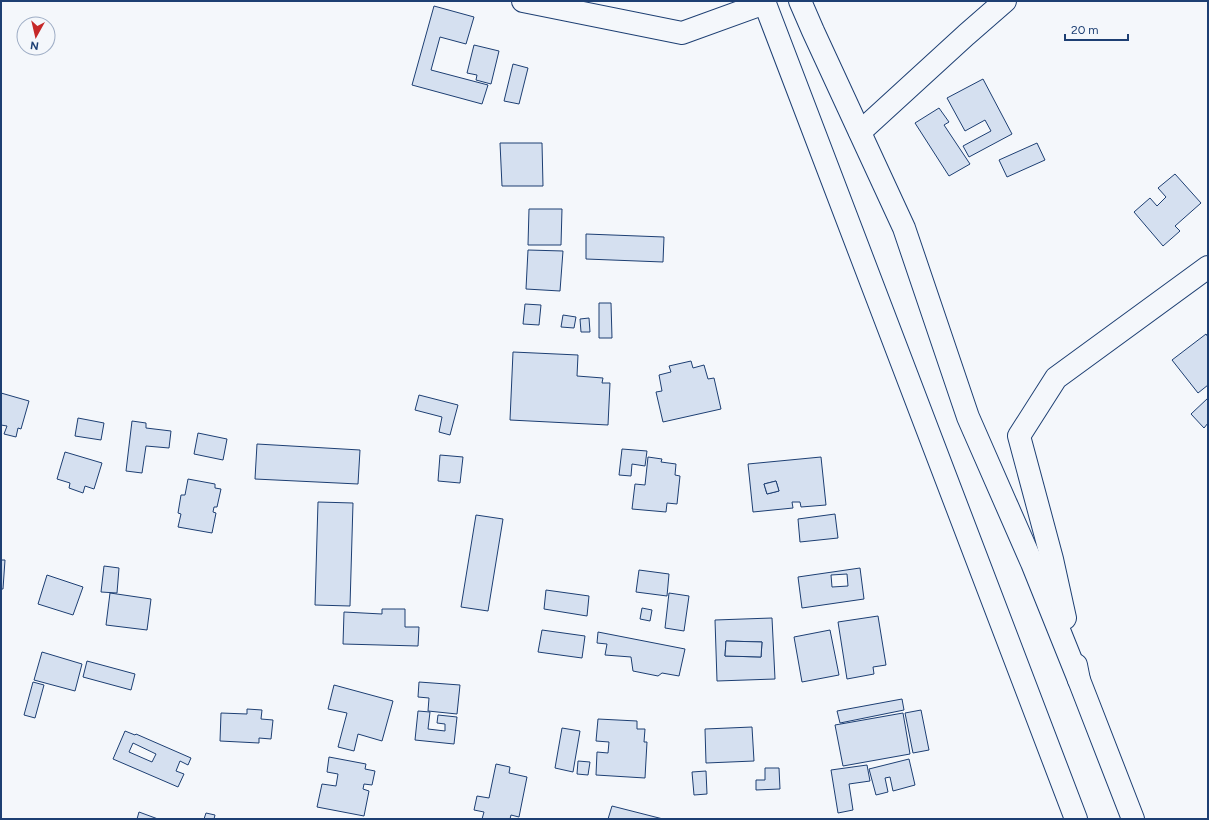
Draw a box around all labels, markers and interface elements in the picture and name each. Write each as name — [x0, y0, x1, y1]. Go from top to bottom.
north arrow — [16, 16, 56, 56]
scale bar — [1065, 16, 1128, 42]
text: 20 m — [1071, 23, 1099, 37]
text: N — [30, 38, 40, 52]

